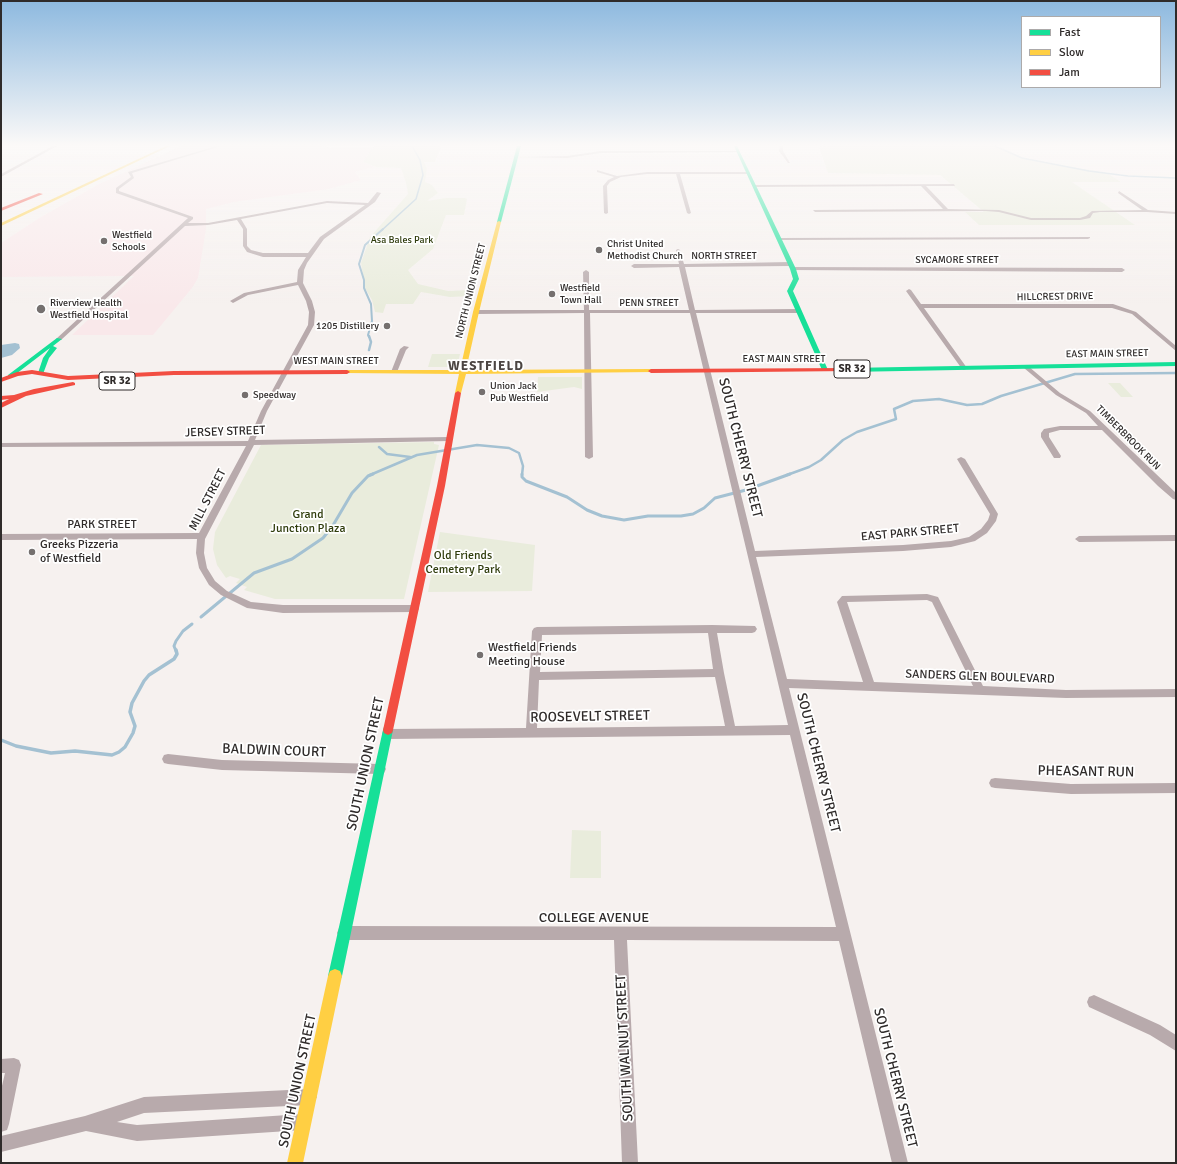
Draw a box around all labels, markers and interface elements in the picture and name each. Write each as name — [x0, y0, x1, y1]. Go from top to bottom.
legend — [1021, 16, 1161, 88]
text: Fast — [1059, 25, 1080, 40]
text: Slow — [1059, 45, 1084, 60]
text: Jam — [1059, 65, 1080, 80]
place label: Westfield Schools — [112, 229, 152, 252]
park label: Asa Bales Park — [371, 234, 433, 246]
marker: Westfield Schools — [99, 236, 109, 246]
place label: Christ United Methodist Church — [607, 238, 683, 262]
street label: NORTH UNION STREET — [453, 242, 489, 340]
marker: Christ United Methodist Church — [594, 245, 604, 255]
street label: NORTH STREET — [691, 250, 757, 262]
street label: SYCAMORE STREET — [915, 254, 999, 266]
place label: Westfield Town Hall — [560, 282, 602, 306]
marker: Westfield Town Hall — [547, 289, 557, 299]
street label: HILLCREST DRIVE — [1017, 290, 1093, 304]
place label: Riverview Health Westfield Hospital — [50, 297, 128, 320]
street label: PENN STREET — [619, 297, 679, 309]
marker: Riverview Health Westfield Hospital — [35, 303, 47, 315]
place label: 1205 Distillery — [316, 320, 379, 332]
marker: 1205 Distillery — [382, 321, 392, 331]
street label: EAST MAIN STREET — [1066, 347, 1148, 361]
street label: EAST MAIN STREET — [743, 353, 825, 365]
street label: WEST MAIN STREET — [293, 355, 379, 367]
district label: WESTFIELD — [448, 359, 524, 375]
road number: SR 32 — [834, 360, 870, 378]
road number: SR 32 — [99, 372, 135, 390]
street label: SOUTH CHERRY STREET — [714, 376, 766, 520]
place label: Union Jack Pub Westfield — [490, 380, 549, 404]
marker: Union Jack Pub Westfield — [477, 387, 487, 397]
place label: Speedway — [253, 389, 296, 401]
marker: Speedway — [240, 390, 250, 400]
street label: TIMBERBROOK RUN — [1093, 403, 1163, 473]
street label: JERSEY STREET — [185, 423, 265, 441]
street label: MILL STREET — [186, 467, 230, 533]
park label: Grand Junction Plaza — [271, 508, 345, 536]
street label: PARK STREET — [67, 518, 137, 532]
street label: EAST PARK STREET — [860, 522, 960, 544]
place label: Greeks Pizzeria of Westfield — [40, 538, 118, 566]
marker: Greeks Pizzeria of Westfield — [27, 547, 37, 557]
park label: Old Friends Cemetery Park — [426, 549, 500, 577]
place label: Westfield Friends Meeting House — [488, 641, 577, 669]
marker: Westfield Friends Meeting House — [475, 650, 485, 660]
street label: SANDERS GLEN BOULEVARD — [905, 667, 1055, 687]
street label: SOUTH CHERRY STREET — [792, 691, 844, 835]
street label: SOUTH UNION STREET — [344, 696, 388, 832]
street label: ROOSEVELT STREET — [530, 708, 650, 726]
street label: BALDWIN COURT — [222, 741, 326, 761]
street label: PHEASANT RUN — [1037, 763, 1135, 781]
street label: COLLEGE AVENUE — [539, 910, 649, 926]
street label: SOUTH WALNUT STREET — [613, 974, 637, 1122]
street label: SOUTH CHERRY STREET — [869, 1006, 921, 1150]
street label: SOUTH UNION STREET — [276, 1013, 320, 1149]

